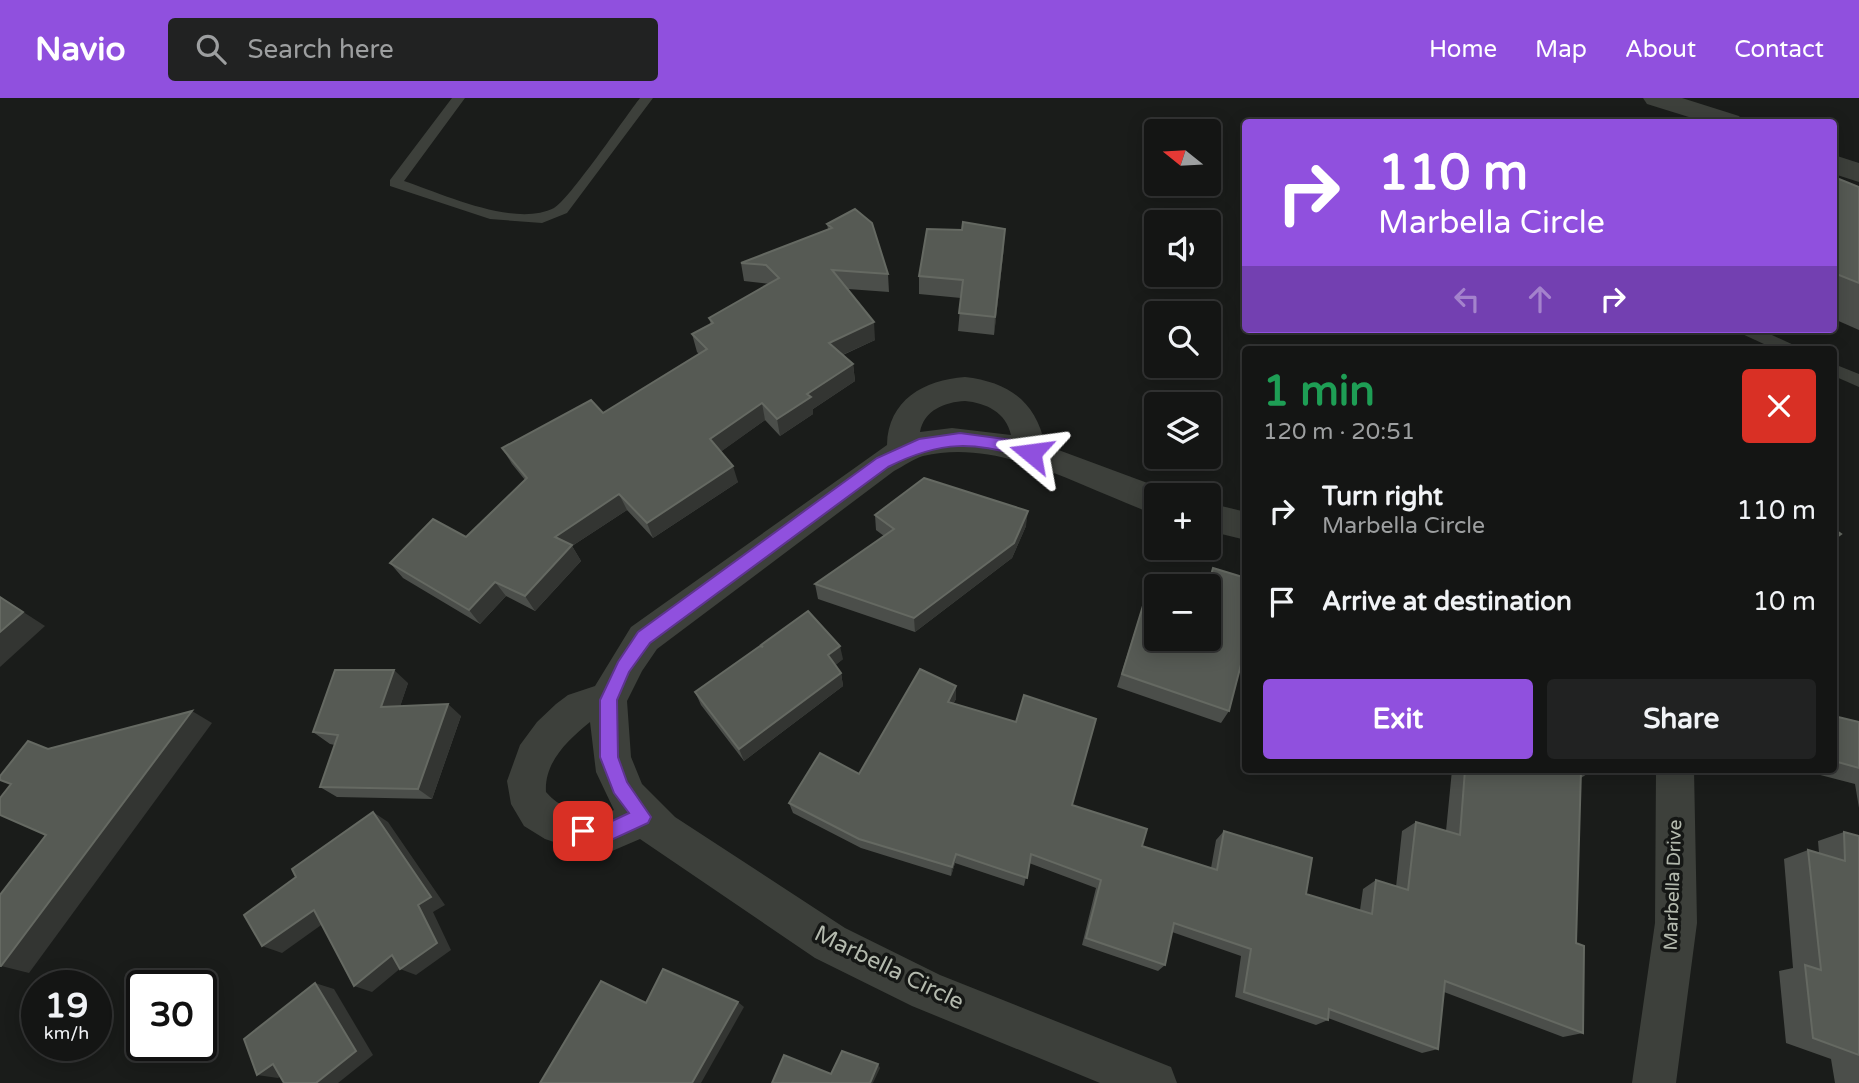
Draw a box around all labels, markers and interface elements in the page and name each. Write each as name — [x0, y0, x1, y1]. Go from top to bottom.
search box — [168, 18, 658, 81]
text: Navio — [35, 30, 126, 69]
icon: search — [192, 30, 230, 68]
text: Search here — [248, 34, 394, 65]
text: Home — [1429, 35, 1497, 64]
text: Map — [1535, 35, 1587, 64]
text: About — [1625, 35, 1696, 64]
text: Contact — [1734, 35, 1824, 64]
north arrow — [1144, 119, 1222, 196]
map controls — [1144, 119, 1221, 651]
text: 110 m — [1378, 144, 1528, 203]
icon: right — [1263, 147, 1354, 238]
text: Marbella Circle — [1378, 204, 1605, 242]
button: sound — [1144, 210, 1221, 287]
icon: left — [1448, 280, 1486, 318]
icon: ahead — [1521, 280, 1559, 318]
icon: right — [1594, 280, 1632, 318]
button: search — [1144, 301, 1221, 378]
text: 1 min — [1263, 366, 1375, 417]
button: close — [1742, 369, 1816, 443]
button: layers — [1144, 392, 1221, 469]
position arrow — [994, 416, 1068, 490]
text: 120 m · 20:51 — [1263, 418, 1415, 446]
text: Turn right — [1322, 481, 1443, 512]
button: + — [1144, 483, 1221, 560]
icon: right — [1263, 492, 1301, 530]
text: 110 m — [1736, 495, 1816, 526]
text: Marbella Circle — [1322, 512, 1485, 540]
button: − — [1144, 574, 1221, 651]
icon: arrive — [1263, 583, 1301, 621]
text: Arrive at destination — [1322, 586, 1572, 617]
text: 10 m — [1753, 586, 1816, 617]
button: Exit — [1263, 679, 1533, 759]
button: Share — [1547, 679, 1816, 759]
pin — [553, 801, 613, 861]
icon: arrive — [564, 812, 602, 850]
street label: Marbella Drive — [1660, 819, 1686, 951]
street label: Marbella Circle — [810, 920, 968, 1016]
speed limit sign: 30 — [126, 970, 217, 1061]
text: 19 — [45, 985, 88, 1027]
text: km/h — [44, 1022, 89, 1044]

